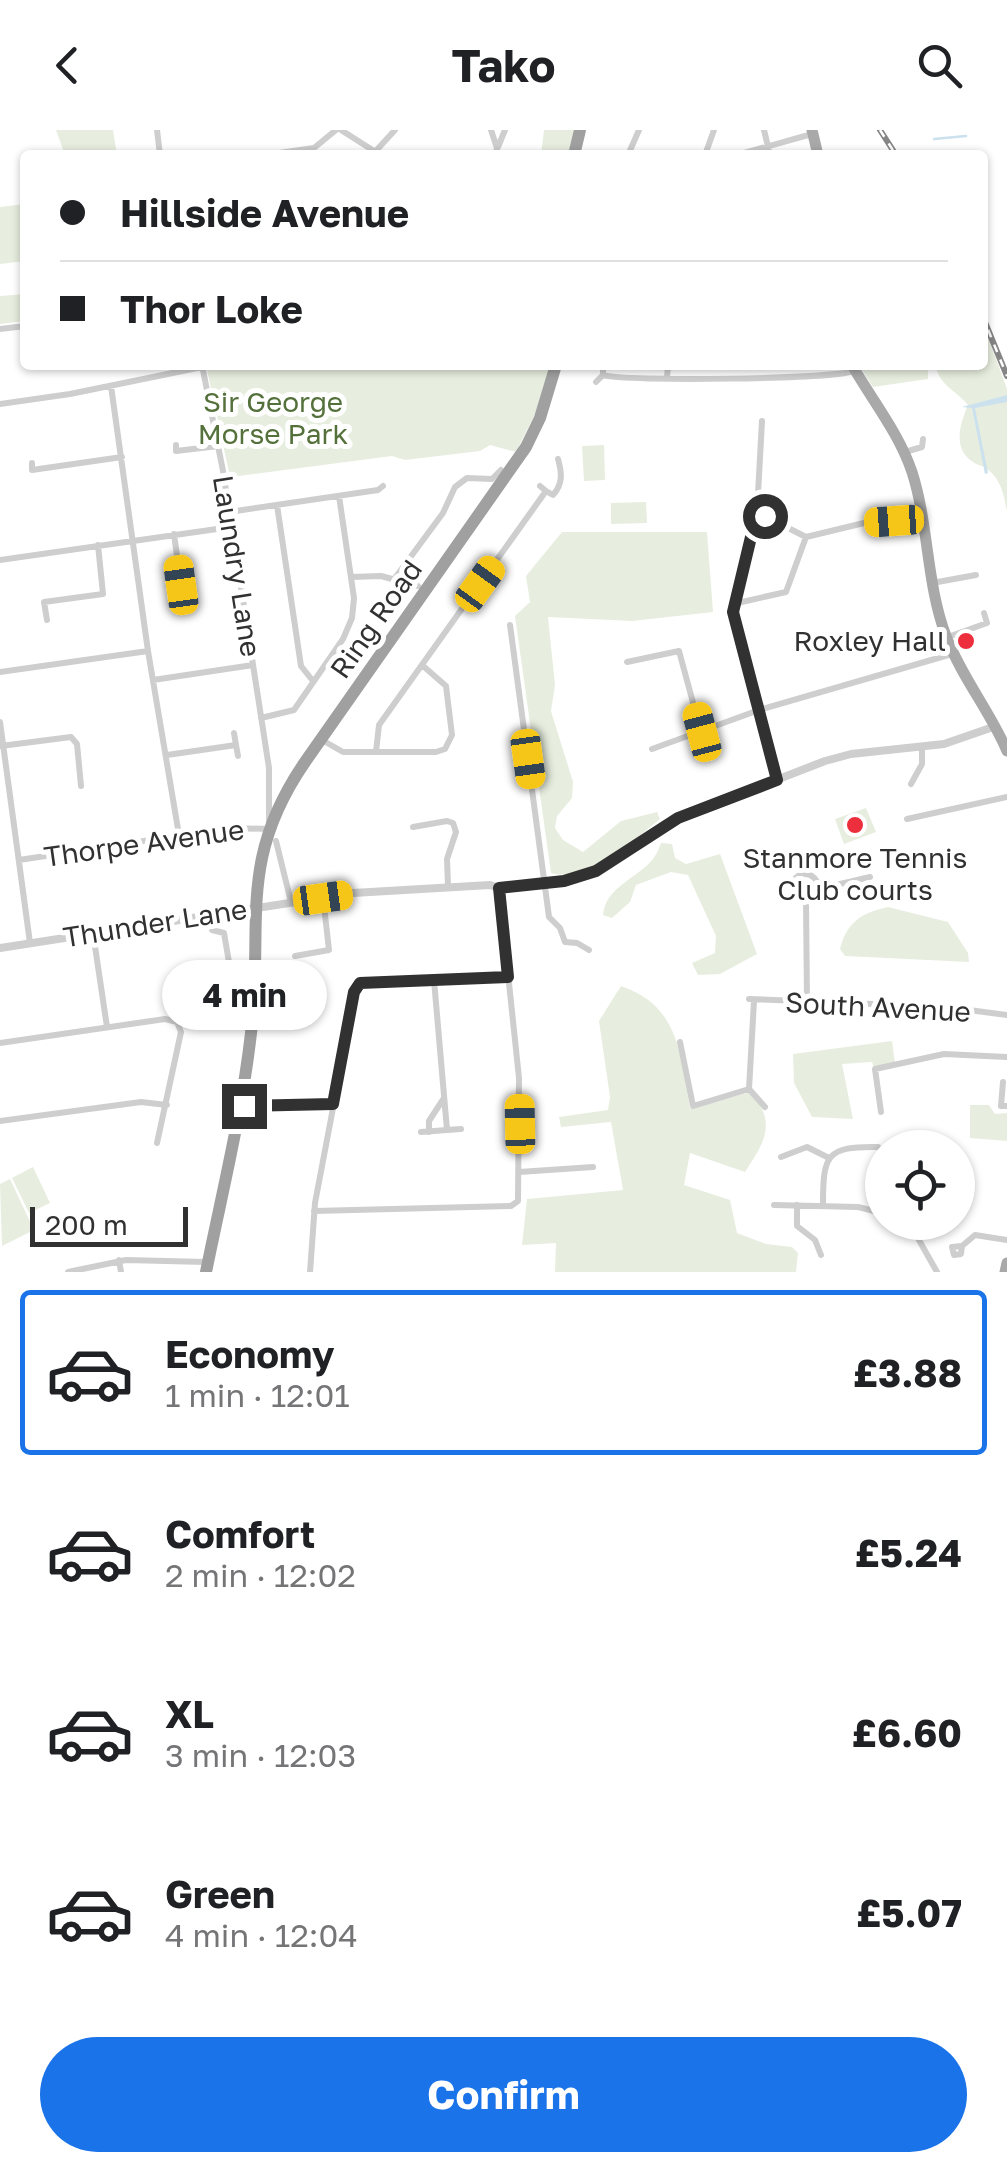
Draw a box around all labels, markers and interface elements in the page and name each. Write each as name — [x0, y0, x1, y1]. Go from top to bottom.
icon: back — [40, 38, 95, 93]
text: Tako — [452, 38, 555, 92]
icon: search — [912, 38, 967, 93]
text: Hillside Avenue — [120, 190, 409, 235]
text: Thor Loke — [120, 286, 303, 331]
park label: Sir George Morse Park — [198, 385, 348, 450]
street label: Laundry Lane — [207, 473, 268, 659]
route start — [743, 494, 788, 539]
car — [863, 504, 925, 538]
car — [450, 551, 510, 617]
car — [162, 553, 200, 617]
street label: Ring Road — [323, 553, 428, 684]
place label: Roxley Hall — [794, 624, 946, 657]
marker: Roxley Hall — [955, 630, 977, 652]
car — [680, 699, 724, 765]
car — [509, 727, 547, 791]
street label: Thorpe Avenue — [42, 812, 246, 873]
marker: Stanmore Tennis Club courts — [844, 814, 866, 836]
place label: Stanmore Tennis Club courts — [743, 841, 967, 906]
car — [291, 879, 355, 917]
street label: Thunder Lane — [61, 892, 249, 953]
callout: 4 min — [162, 961, 326, 1031]
text: 4 min — [202, 976, 287, 1014]
street label: South Avenue — [784, 985, 972, 1028]
route end — [222, 1084, 267, 1129]
car — [504, 1094, 536, 1154]
map controls — [865, 1130, 975, 1240]
button: locate — [865, 1130, 975, 1240]
scale bar — [30, 1202, 188, 1246]
text: 200 m — [45, 1208, 128, 1241]
icon: car — [45, 1328, 135, 1418]
text: Economy — [165, 1331, 334, 1376]
text: £3.88 — [853, 1350, 962, 1395]
text: 1 min · 12:01 — [165, 1376, 350, 1414]
icon: car — [45, 1508, 135, 1598]
text: Comfort — [165, 1511, 315, 1556]
text: £5.24 — [855, 1530, 962, 1575]
text: 2 min · 12:02 — [165, 1556, 356, 1594]
icon: car — [45, 1688, 135, 1778]
text: XL — [165, 1691, 214, 1736]
text: £6.60 — [852, 1710, 962, 1755]
text: 3 min · 12:03 — [165, 1736, 356, 1774]
icon: car — [45, 1868, 135, 1958]
text: Green — [165, 1871, 275, 1916]
text: £5.07 — [856, 1890, 962, 1935]
text: 4 min · 12:04 — [165, 1916, 358, 1954]
button: Confirm — [40, 2037, 967, 2152]

